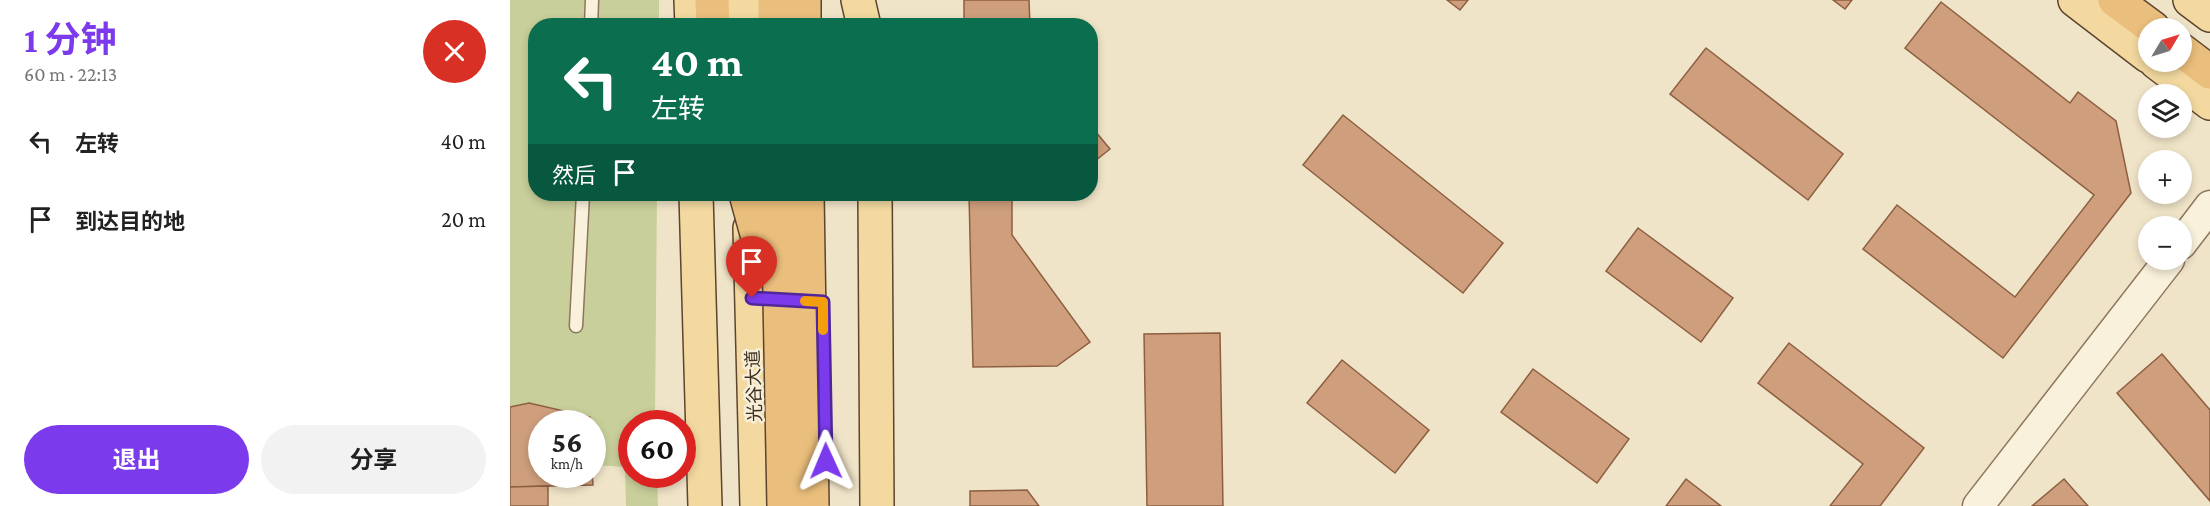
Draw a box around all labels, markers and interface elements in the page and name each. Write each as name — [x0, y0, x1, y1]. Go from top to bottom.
north arrow — [2138, 18, 2192, 72]
map controls — [2138, 18, 2192, 270]
text: 1 分钟 — [24, 20, 116, 60]
button: close — [423, 20, 486, 83]
text: 40 m — [651, 38, 743, 85]
icon: left — [552, 42, 630, 120]
text: 60 m · 22:13 — [24, 63, 117, 85]
button: layers — [2138, 84, 2192, 138]
text: 左转 — [651, 94, 705, 124]
icon: left — [24, 125, 57, 158]
text: 40 m — [441, 129, 486, 154]
text: 左转 — [75, 131, 119, 156]
button: + — [2138, 150, 2192, 204]
icon: arrive — [608, 156, 641, 189]
text: 然后 — [552, 163, 596, 188]
icon: arrive — [24, 203, 57, 236]
text: 20 m — [441, 207, 486, 232]
text: 到达目的地 — [75, 209, 185, 234]
button: − — [2138, 216, 2192, 270]
pin — [726, 236, 777, 298]
icon: arrive — [735, 245, 768, 278]
street label: 光谷大道 — [743, 350, 765, 422]
speed limit sign: 60 — [618, 410, 696, 488]
button: 退出 — [24, 425, 249, 494]
button: 分享 — [261, 425, 486, 494]
text: 56 — [551, 425, 583, 458]
position arrow — [794, 429, 858, 493]
text: km/h — [551, 456, 583, 472]

